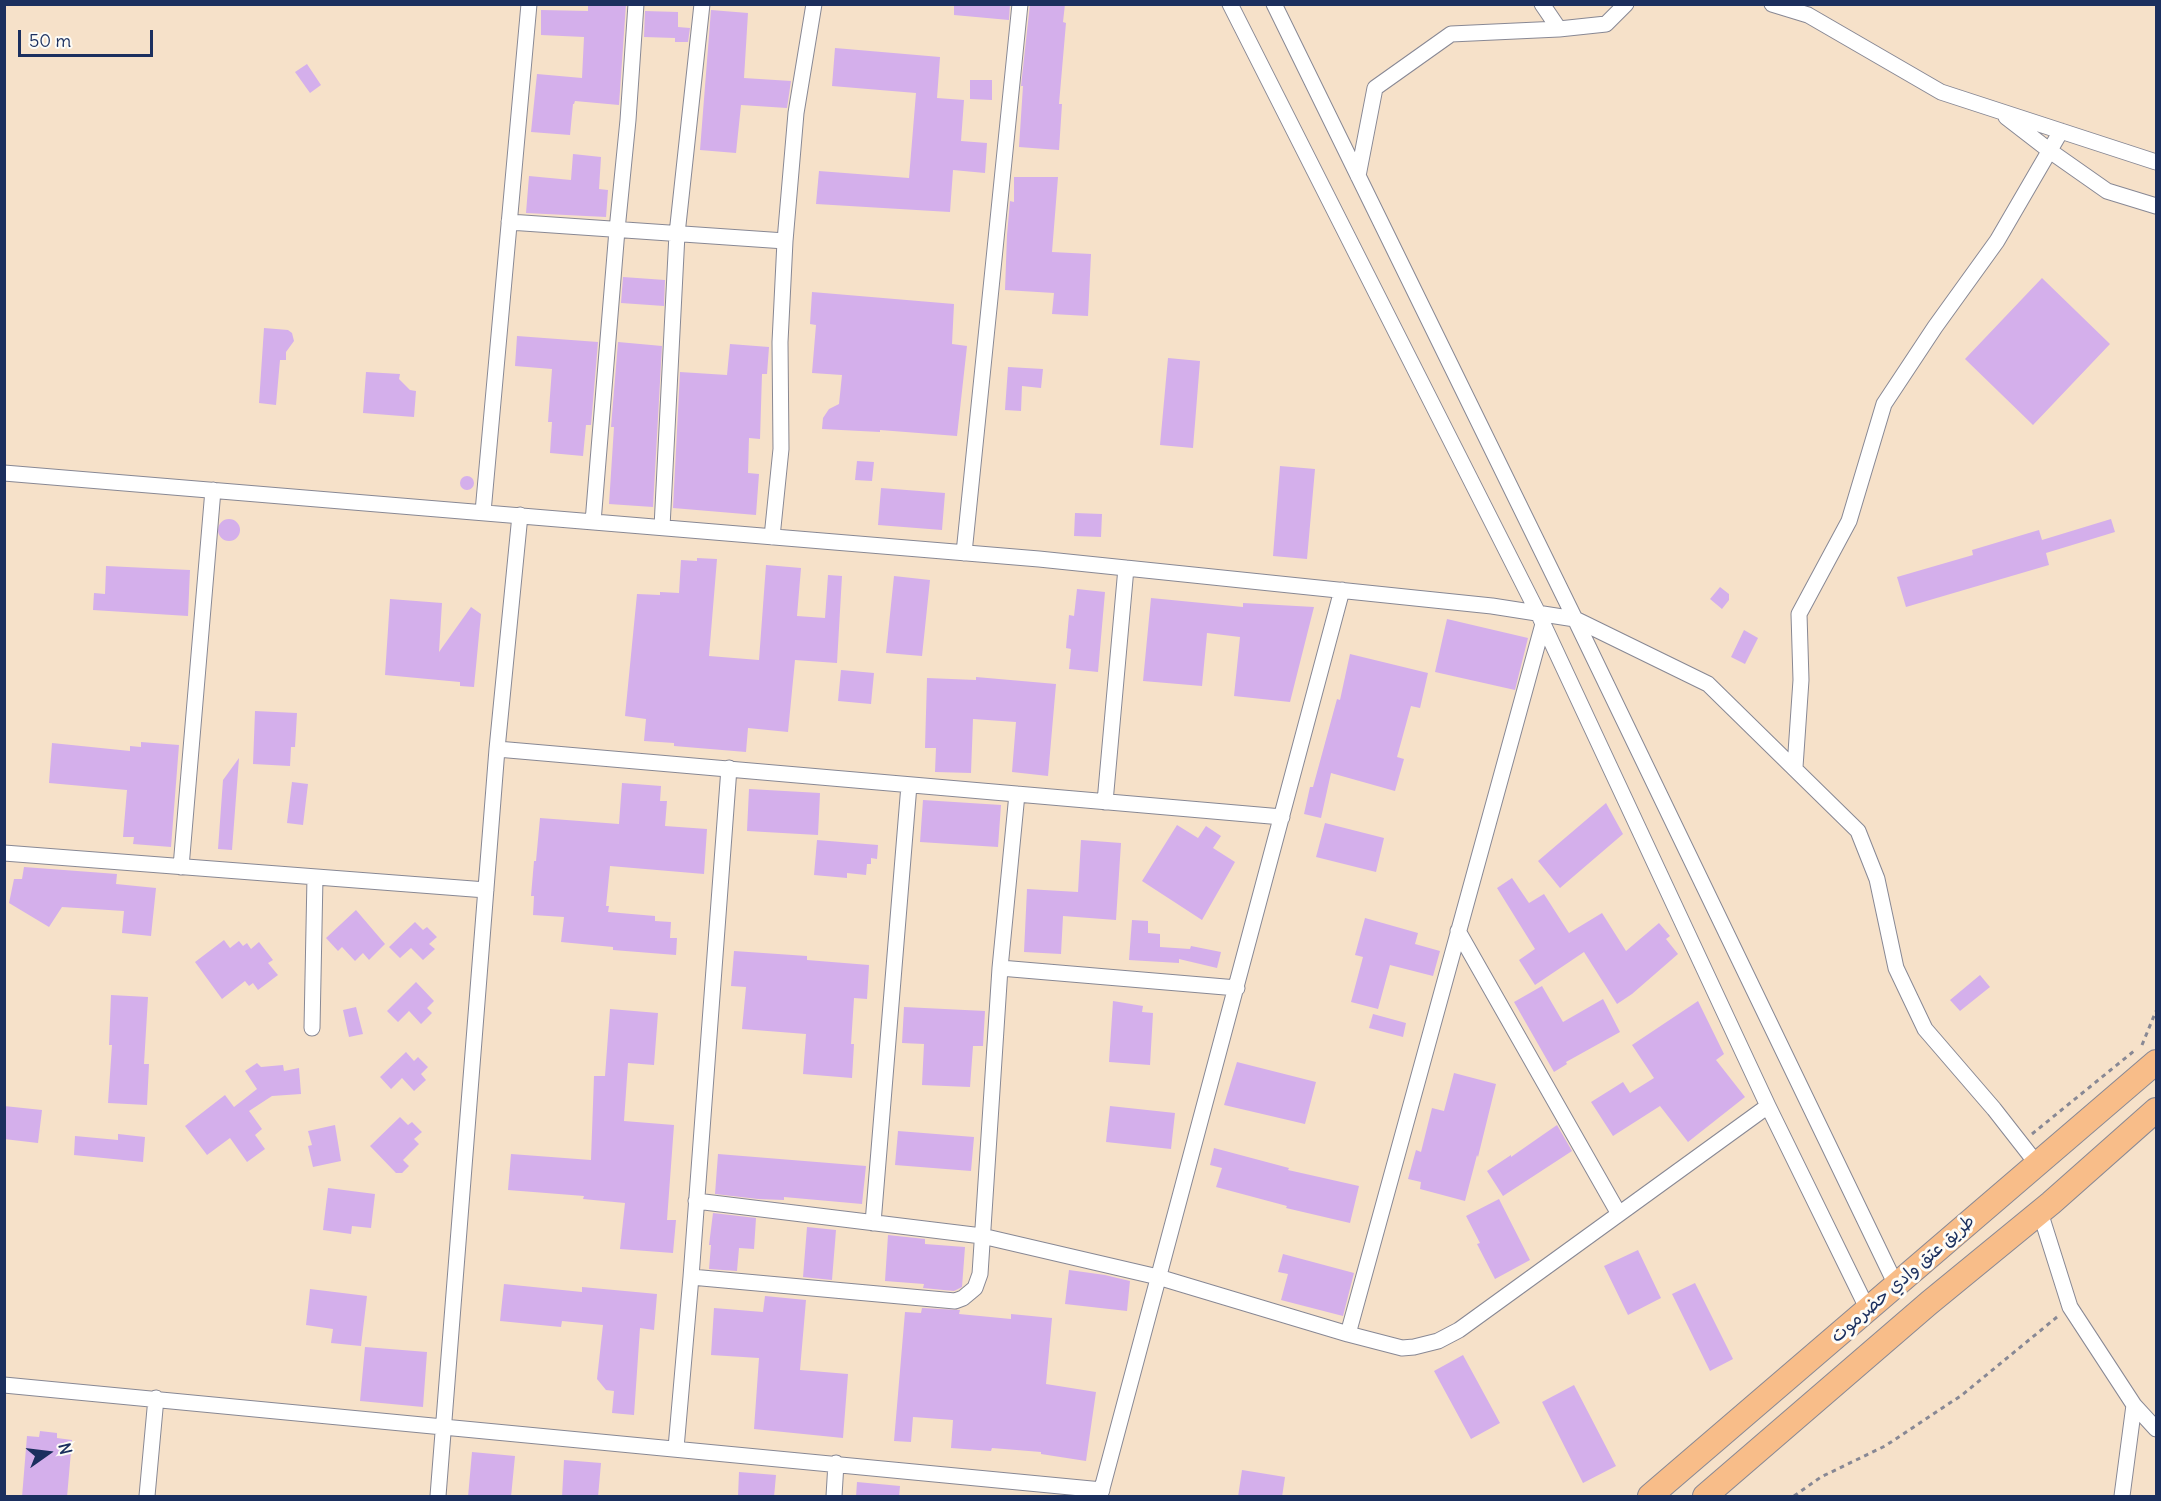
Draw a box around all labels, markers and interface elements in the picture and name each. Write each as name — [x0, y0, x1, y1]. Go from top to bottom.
scale bar — [21, 18, 156, 56]
text: 50 m — [29, 29, 71, 52]
street label: طريق عتق وادي حضرموت — [1827, 1211, 1979, 1347]
north arrow — [18, 1423, 78, 1483]
text: N — [54, 1441, 77, 1456]

